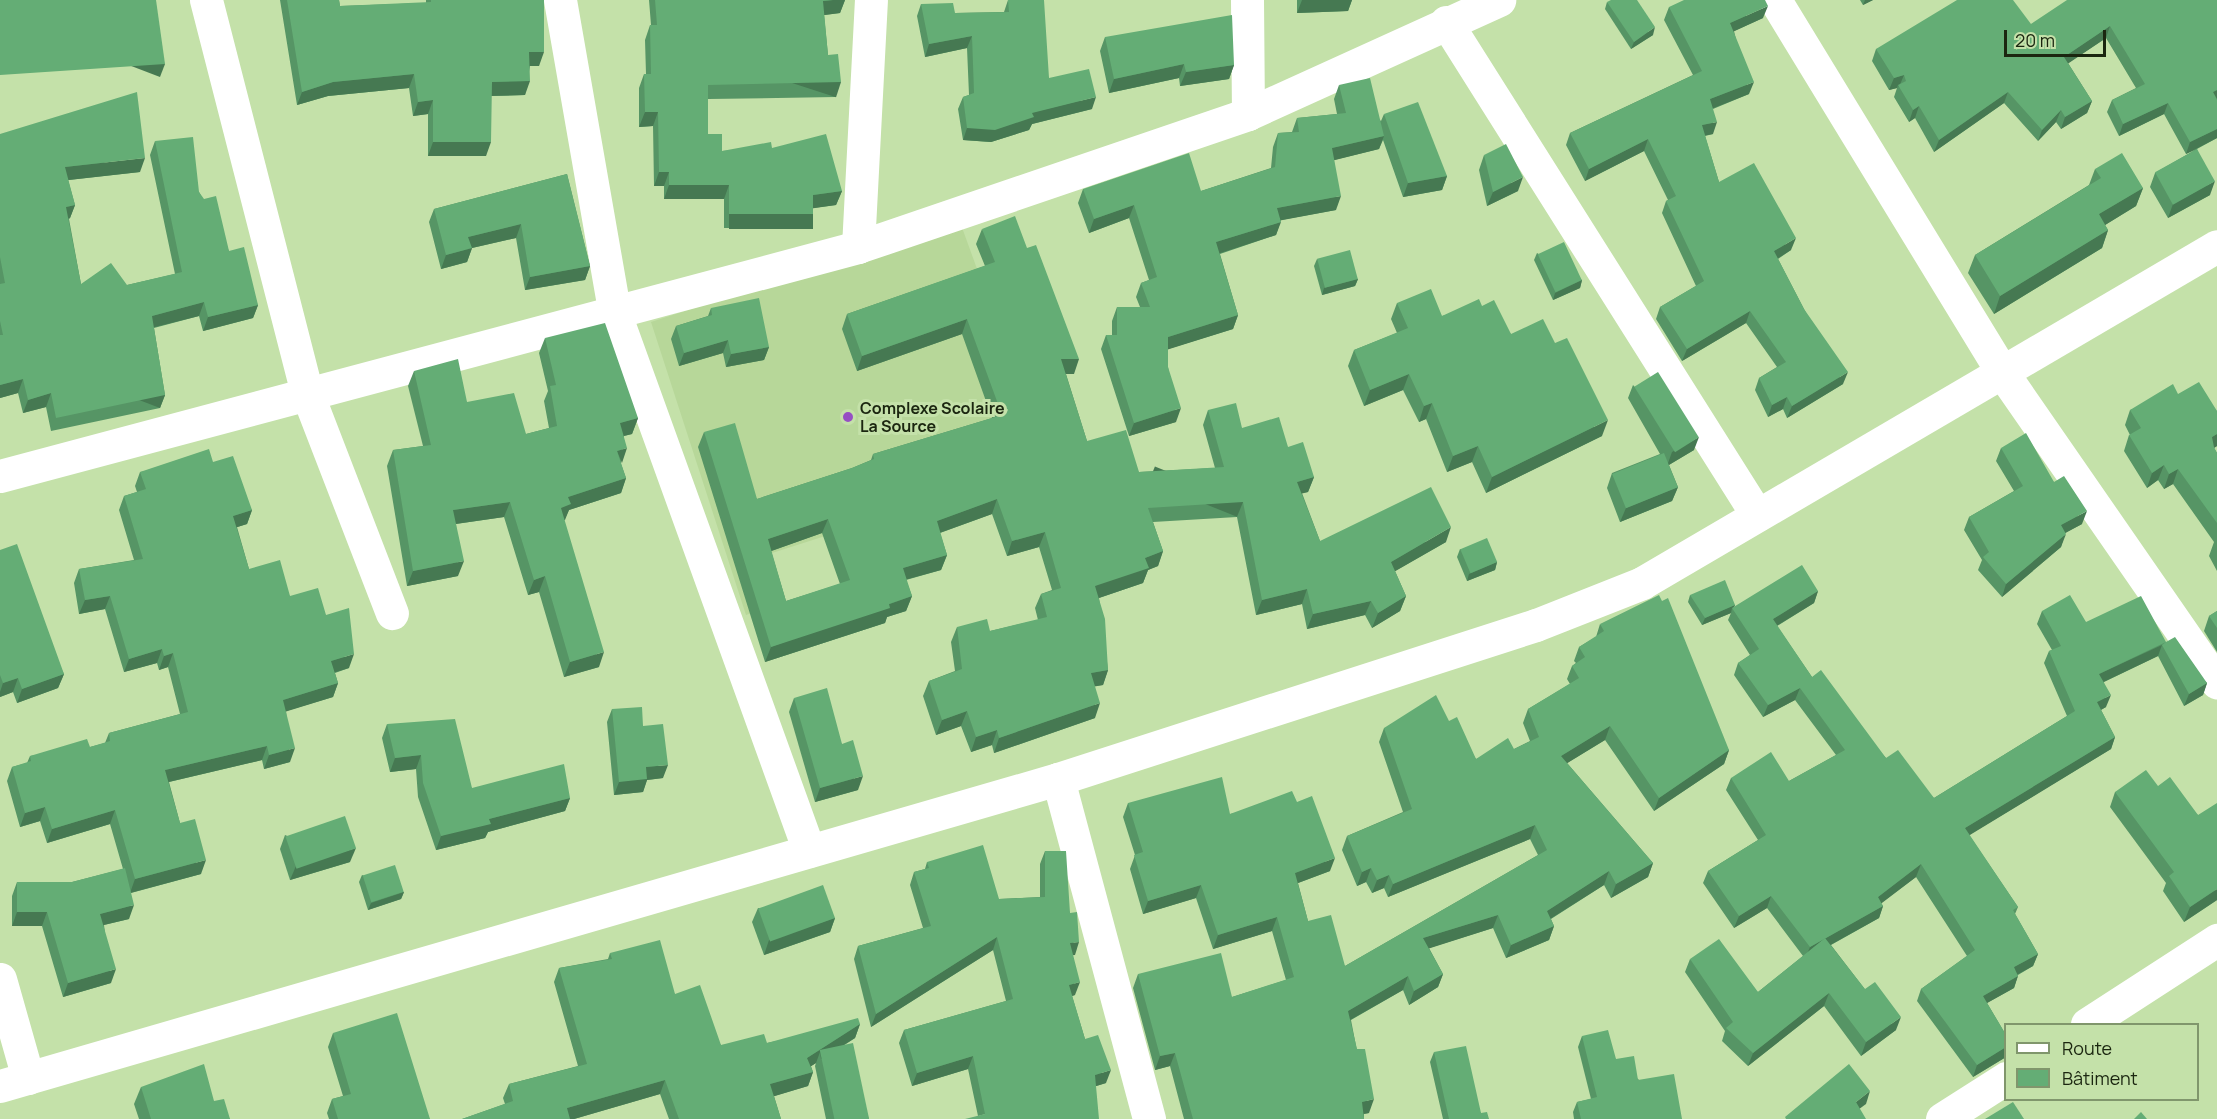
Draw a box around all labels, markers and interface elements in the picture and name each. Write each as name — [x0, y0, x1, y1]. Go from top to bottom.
scale bar — [2007, 18, 2109, 56]
text: 20 m — [2015, 28, 2055, 52]
place label: Complexe Scolaire La Source — [860, 398, 1005, 436]
marker: Complexe Scolaire La Source — [841, 410, 855, 424]
legend — [2004, 1023, 2199, 1101]
text: Route — [2062, 1036, 2112, 1060]
text: Bâtiment — [2062, 1066, 2138, 1090]

